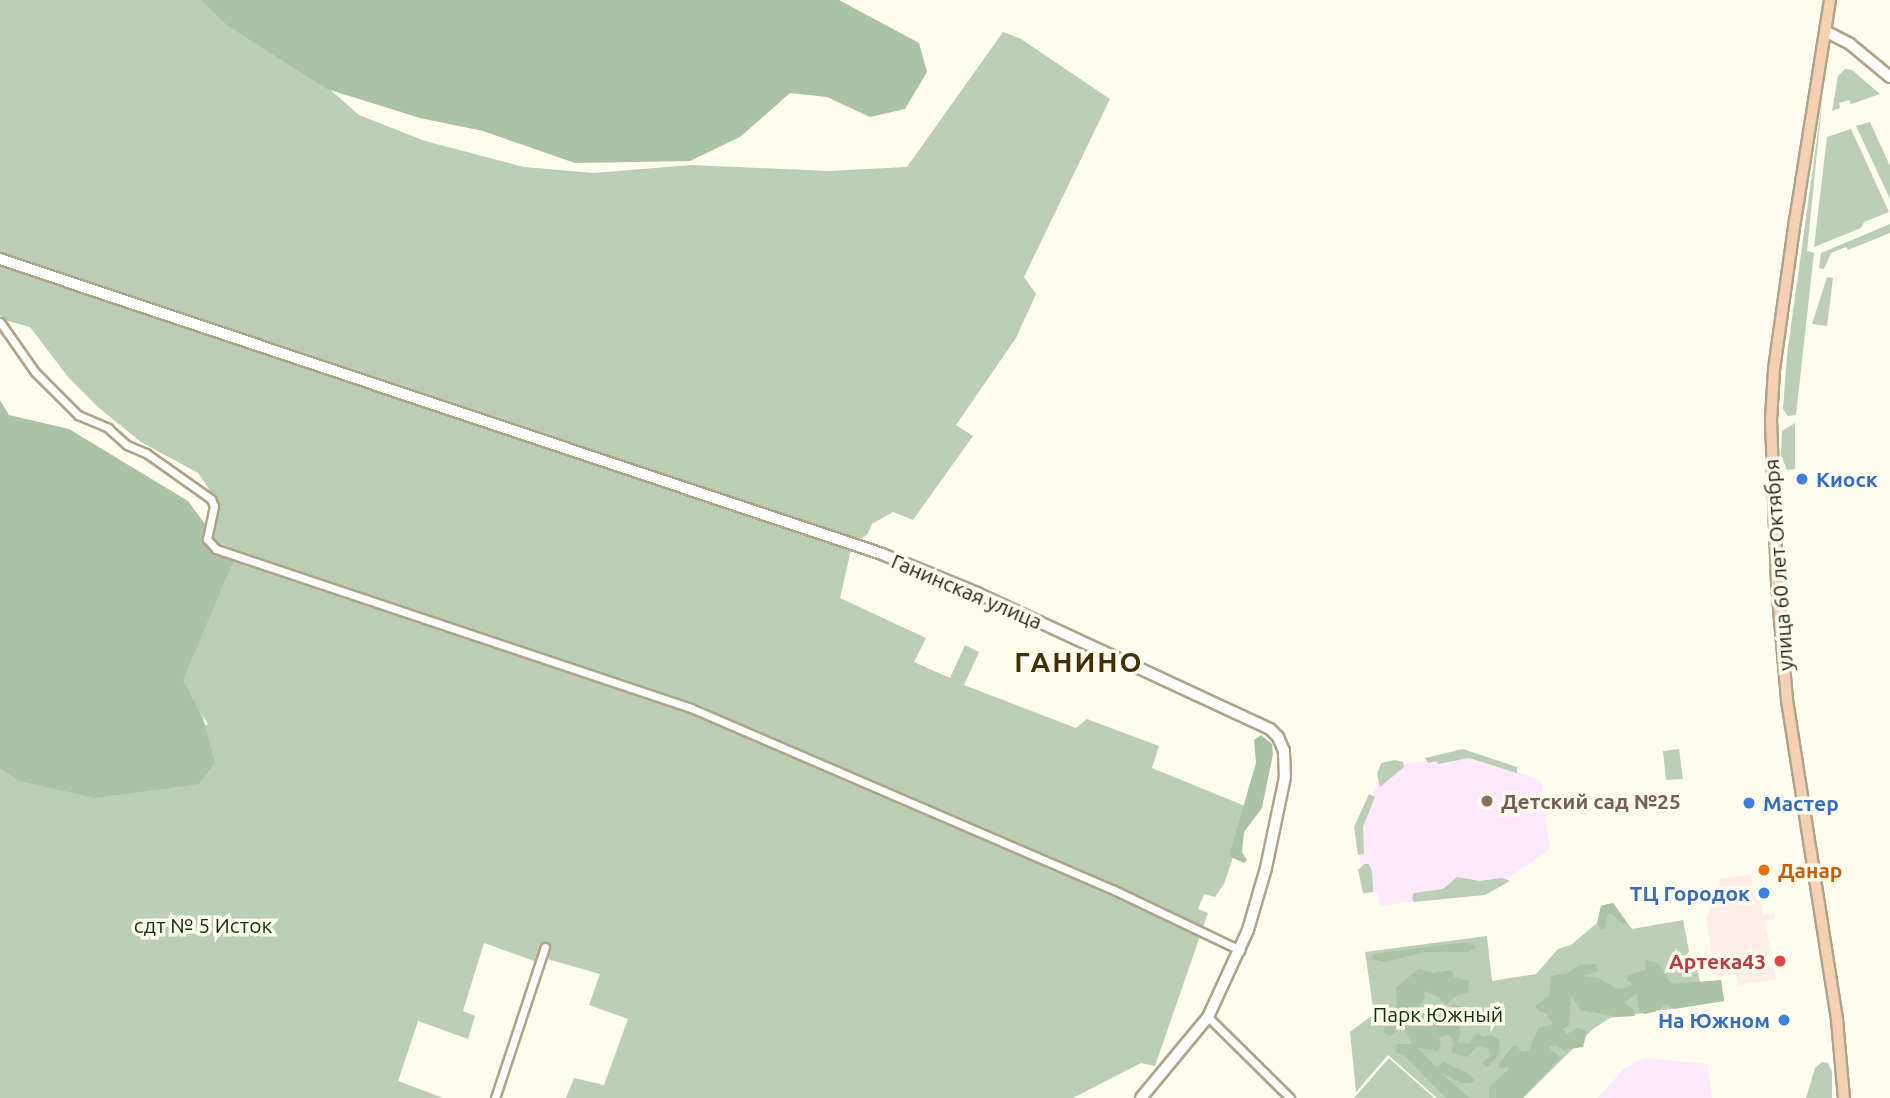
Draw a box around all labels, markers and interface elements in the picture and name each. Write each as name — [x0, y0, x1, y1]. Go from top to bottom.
street label: улица 60 лет Октября — [1758, 458, 1798, 672]
place label: Киоск — [1816, 466, 1878, 492]
marker: Киоск — [1794, 471, 1810, 487]
street label: Ганинская улица — [888, 548, 1046, 634]
district label: ГАНИНО — [1015, 645, 1143, 679]
place label: Детский сад №25 — [1501, 788, 1681, 814]
place label: Мастер — [1763, 790, 1839, 816]
marker: Детский сад №25 — [1479, 793, 1495, 809]
marker: Мастер — [1741, 795, 1757, 811]
place label: Данар — [1778, 857, 1842, 883]
marker: Данар — [1756, 862, 1772, 878]
place label: ТЦ Городок — [1630, 880, 1750, 906]
marker: ТЦ Городок — [1756, 885, 1772, 901]
park label: сдт № 5 Исток — [134, 912, 272, 938]
place label: Артека43 — [1669, 948, 1766, 974]
marker: Артека43 — [1772, 953, 1788, 969]
park label: Парк Южный — [1373, 1001, 1503, 1027]
place label: На Южном — [1658, 1007, 1770, 1033]
marker: На Южном — [1776, 1012, 1792, 1028]

